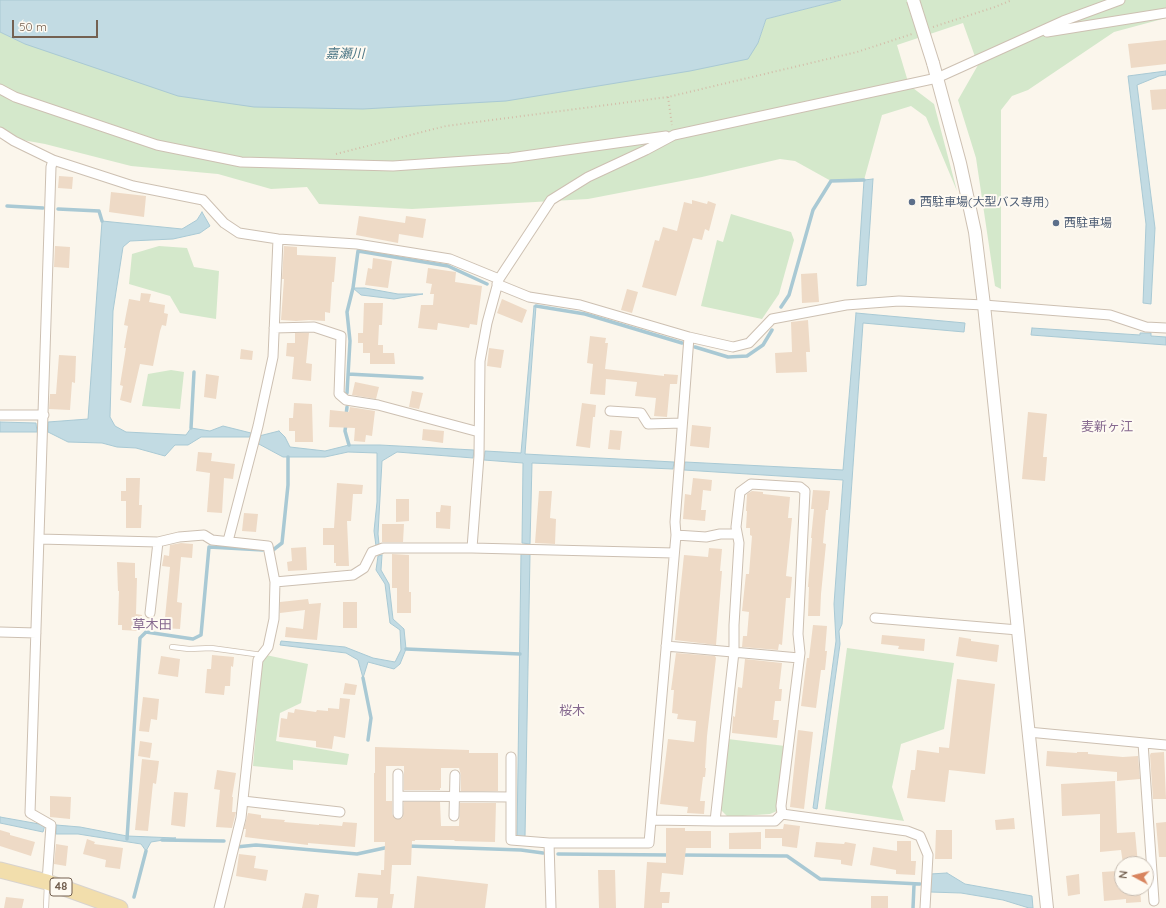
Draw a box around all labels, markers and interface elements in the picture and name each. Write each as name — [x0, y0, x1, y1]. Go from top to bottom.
scale bar — [14, 12, 100, 38]
text: 50 m — [19, 19, 47, 34]
water label: 嘉瀬川 — [326, 46, 364, 62]
place label: 西駐車場(大型バス専用) — [920, 195, 1049, 209]
marker: 西駐車場(大型バス専用) — [907, 197, 917, 207]
place label: 西駐車場 — [1064, 216, 1112, 230]
marker: 西駐車場 — [1051, 218, 1061, 228]
district label: 麦新ヶ江 — [1081, 419, 1133, 435]
district label: 草木田 — [133, 617, 171, 633]
district label: 桜木 — [559, 703, 585, 719]
north arrow — [1114, 856, 1154, 896]
text: N — [1116, 870, 1131, 880]
road number: 48 — [50, 878, 72, 896]

